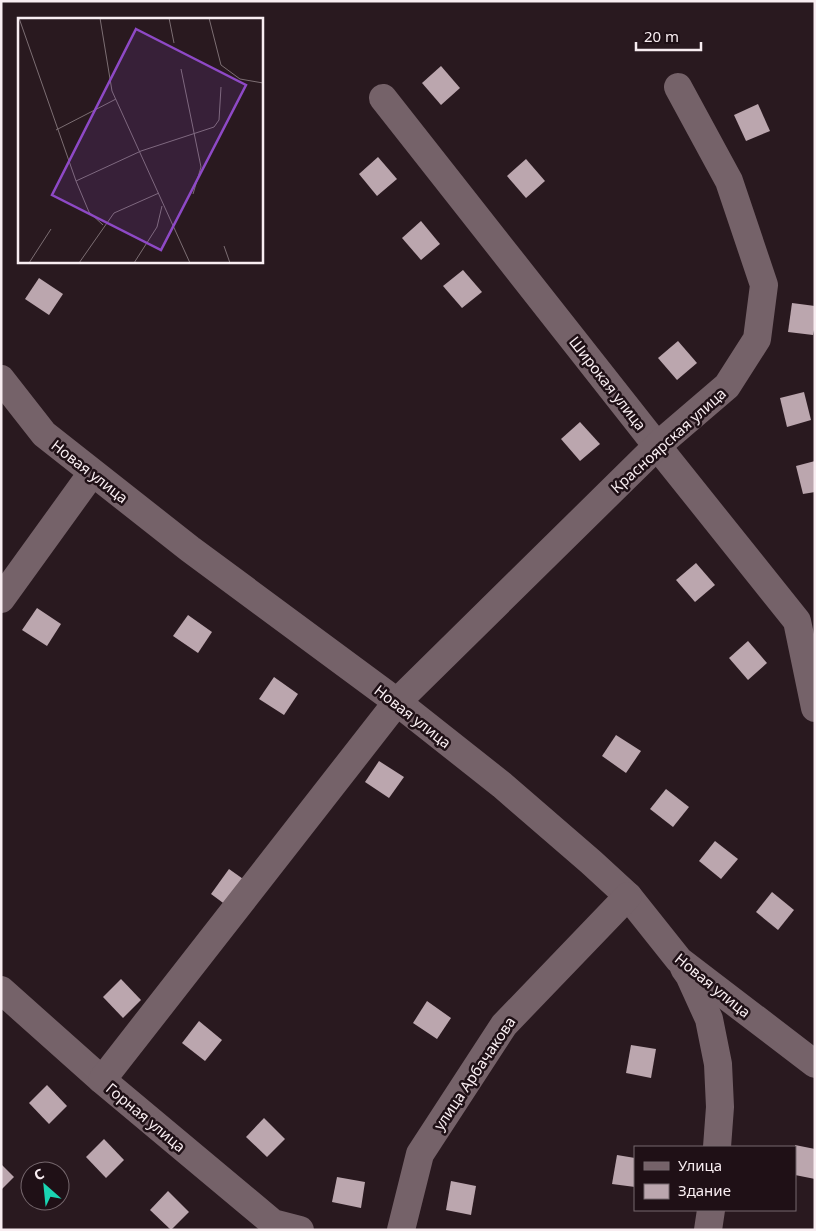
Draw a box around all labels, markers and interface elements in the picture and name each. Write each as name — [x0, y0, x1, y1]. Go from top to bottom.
inset map — [18, 18, 262, 262]
scale bar — [636, 20, 701, 52]
text: 20 m — [644, 26, 679, 46]
street label: Широкая улица — [565, 332, 651, 434]
street label: Красноярская улица — [606, 383, 730, 497]
street label: Новая улица — [48, 435, 132, 507]
street label: Новая улица — [371, 680, 455, 752]
street label: Новая улица — [671, 948, 755, 1022]
street label: улица Арбачакова — [429, 1012, 519, 1134]
street label: Горная улица — [102, 1078, 190, 1156]
legend — [634, 1146, 796, 1211]
text: Улица — [678, 1155, 722, 1175]
north arrow — [20, 1161, 70, 1211]
text: С — [31, 1163, 47, 1184]
text: Здание — [678, 1180, 731, 1200]

